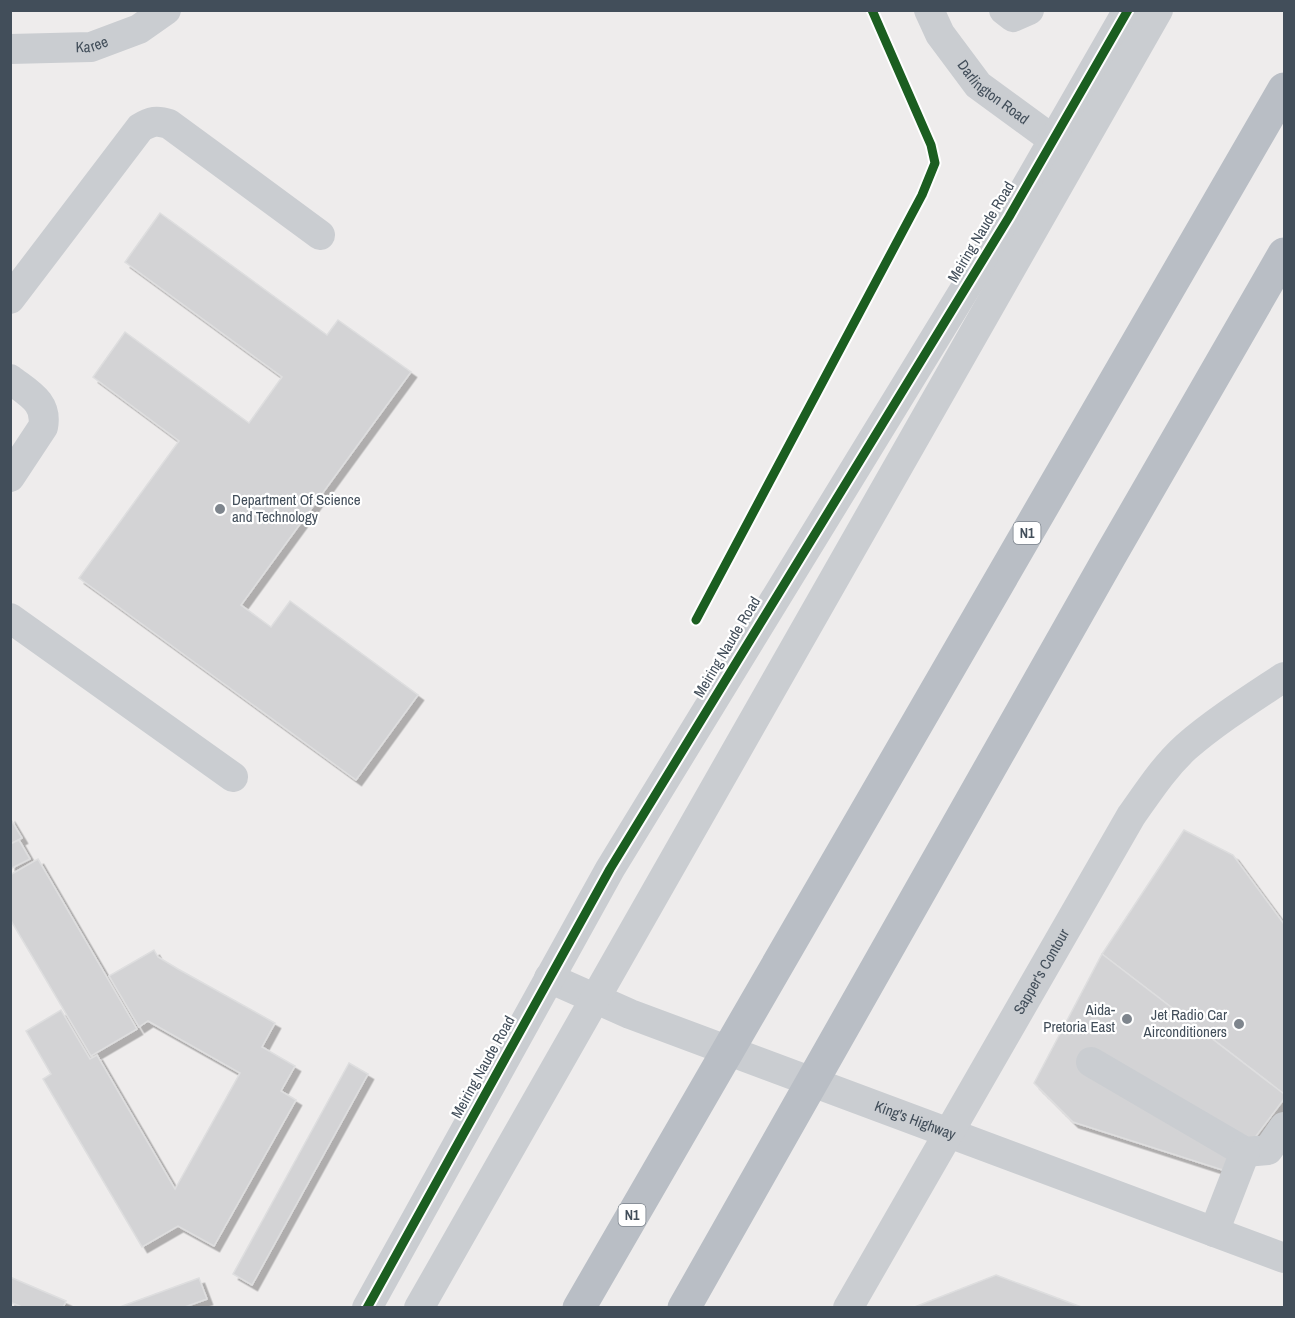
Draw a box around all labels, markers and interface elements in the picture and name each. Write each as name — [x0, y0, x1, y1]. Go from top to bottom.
street label: Karee — [75, 31, 111, 57]
street label: Darlington Road — [953, 55, 1034, 129]
street label: Meiring Naude Road — [942, 177, 1019, 286]
place label: Department Of Science and Technology — [232, 489, 361, 527]
marker: Department Of Science and Technology — [213, 502, 227, 516]
road number: N1 — [1014, 522, 1040, 544]
street label: Meiring Naude Road — [688, 592, 765, 701]
street label: Sapper's Contour — [1008, 925, 1074, 1018]
place label: Aida- Pretoria East — [1043, 999, 1116, 1037]
place label: Jet Radio Car Airconditioners — [1143, 1004, 1227, 1042]
street label: Meiring Naude Road — [446, 1012, 519, 1122]
marker: Aida- Pretoria East — [1120, 1012, 1134, 1026]
marker: Jet Radio Car Airconditioners — [1232, 1017, 1246, 1031]
street label: King's Highway — [872, 1095, 960, 1145]
road number: N1 — [618, 1204, 646, 1226]

